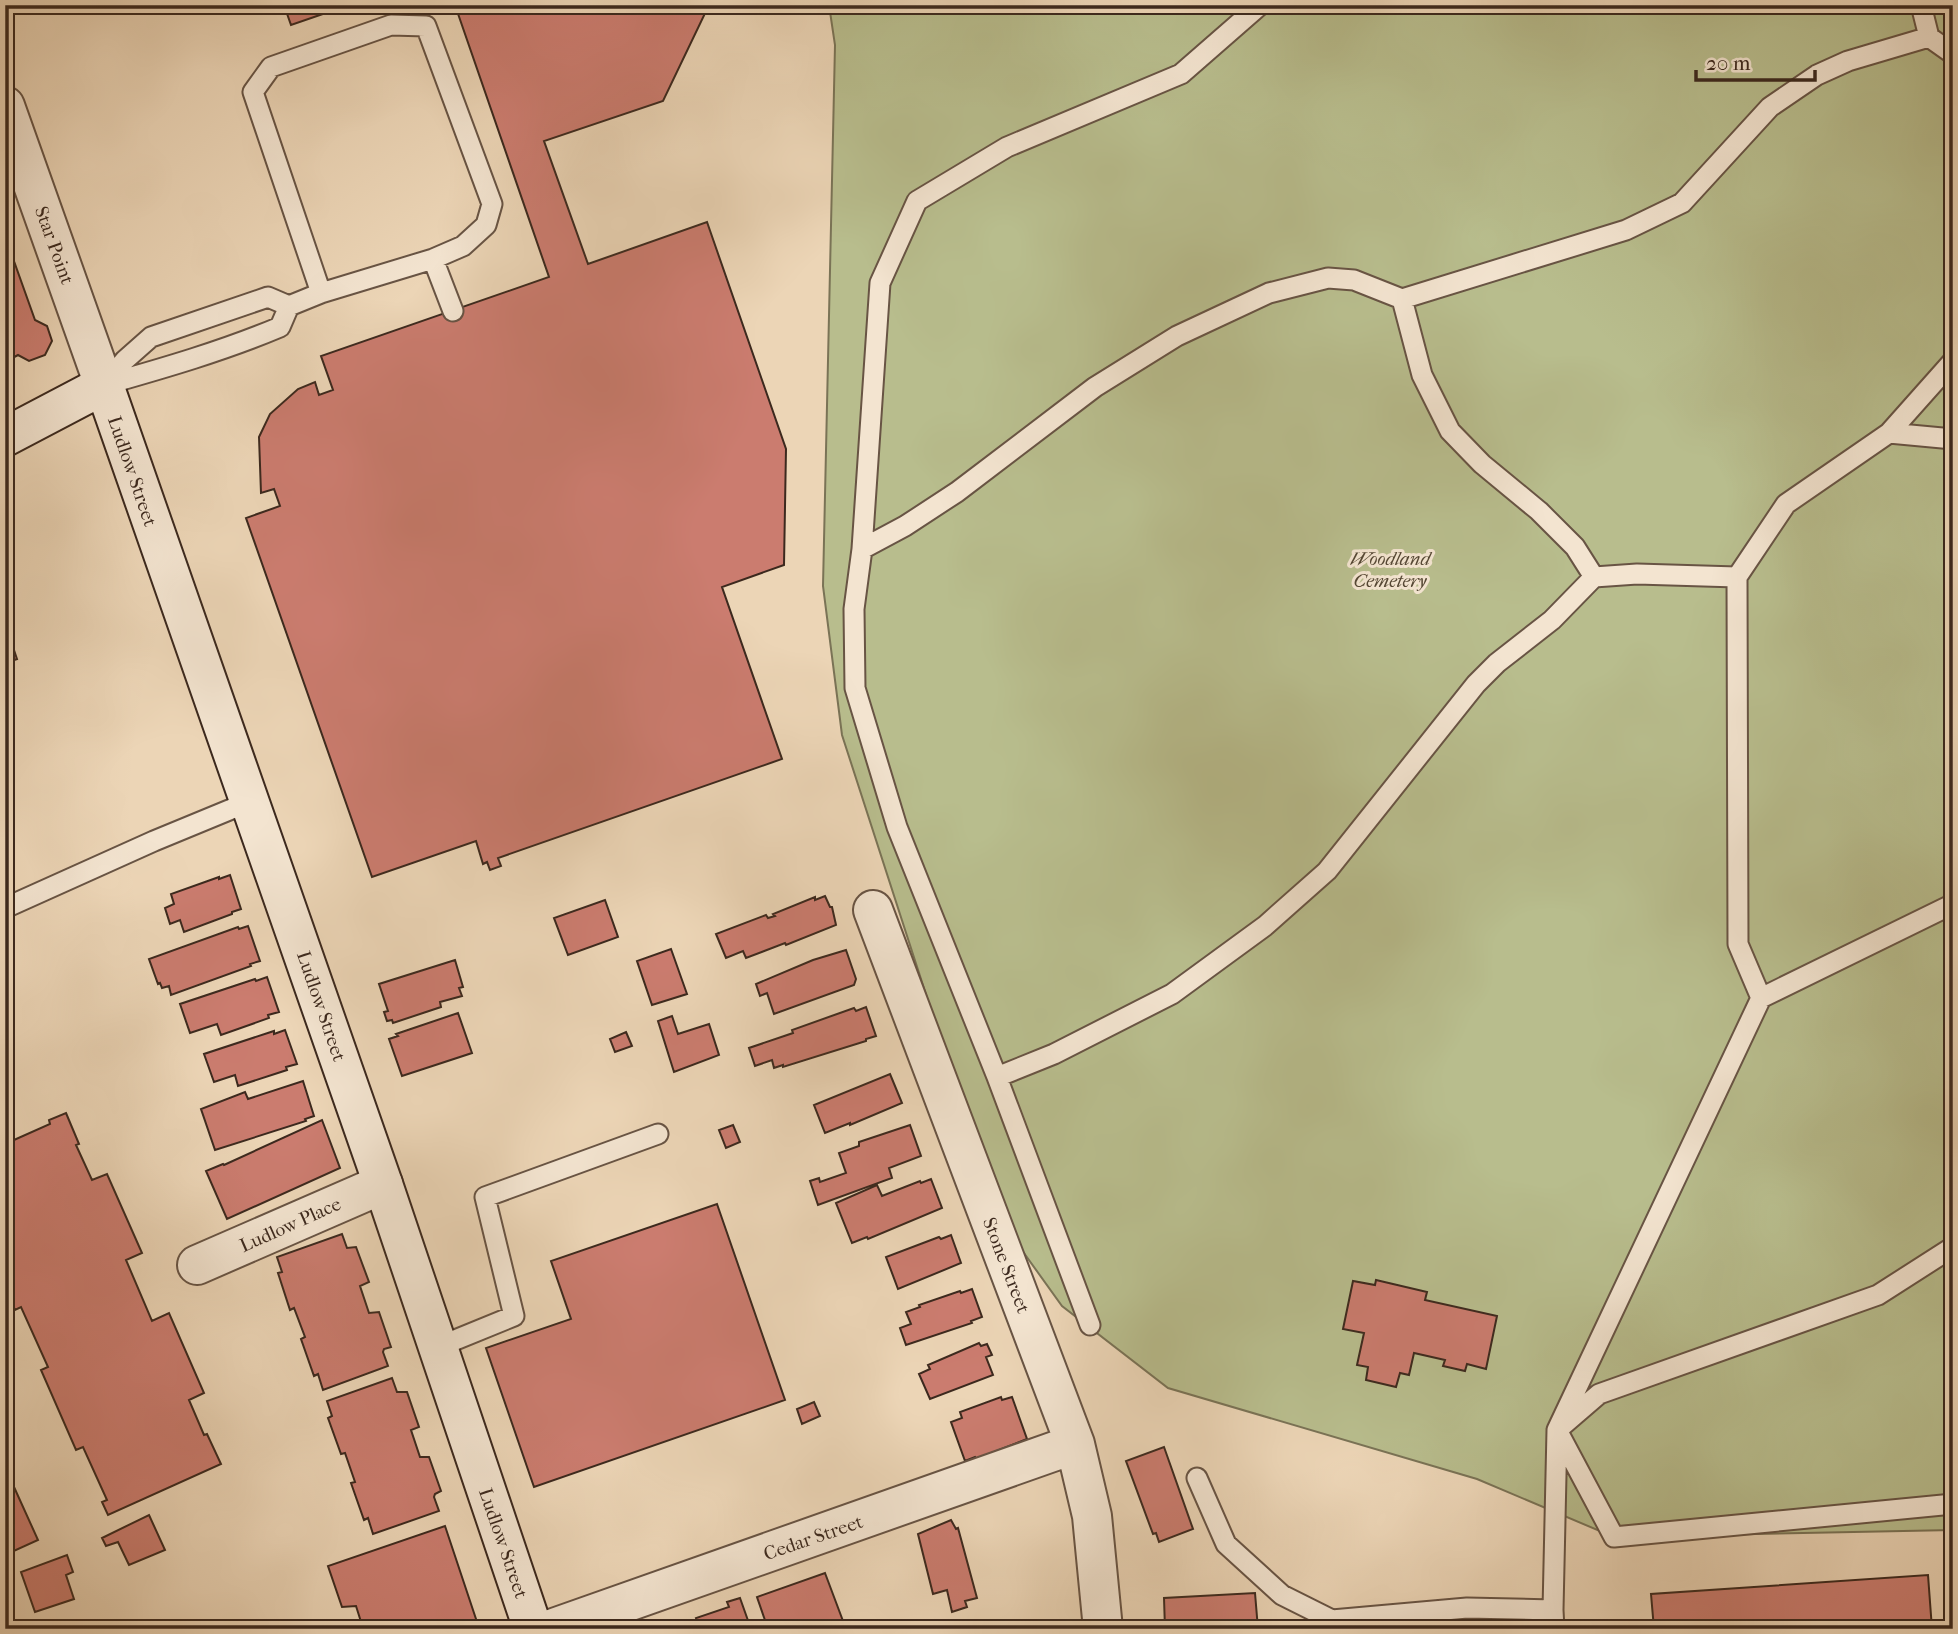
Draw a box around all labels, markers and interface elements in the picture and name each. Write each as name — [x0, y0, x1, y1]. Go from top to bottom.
scale bar — [1696, 38, 1814, 82]
text: 20 m — [1706, 51, 1751, 75]
street label: Star Point — [30, 203, 78, 288]
street label: Ludlow Street — [103, 413, 161, 530]
park label: Woodland Cemetery — [1350, 548, 1432, 592]
street label: Ludlow Street — [292, 948, 350, 1065]
street label: Ludlow Place — [236, 1193, 344, 1257]
street label: Stone Street — [978, 1214, 1034, 1316]
street label: Ludlow Street — [474, 1485, 532, 1602]
street label: Cedar Street — [761, 1511, 866, 1565]

